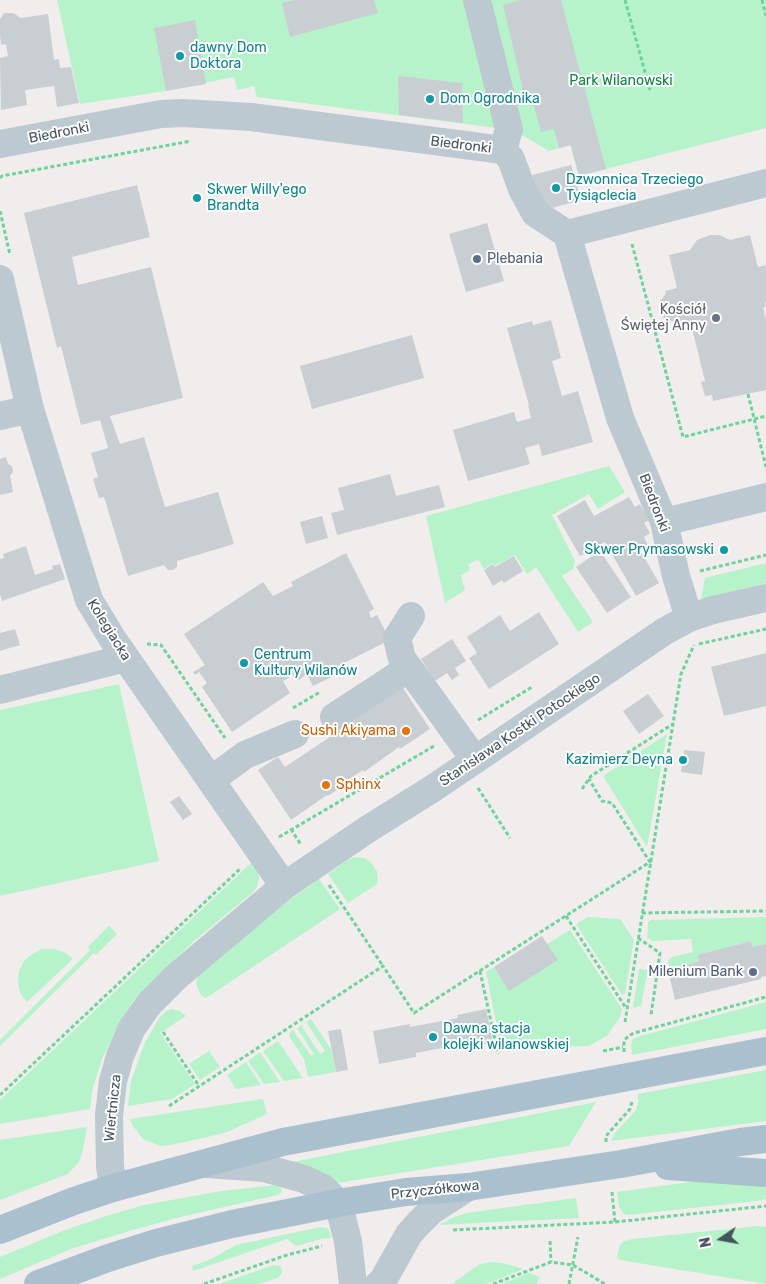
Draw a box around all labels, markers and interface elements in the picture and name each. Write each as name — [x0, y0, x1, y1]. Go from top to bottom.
place label: dawny Dom Doktora — [190, 40, 267, 72]
marker: dawny Dom Doktora — [174, 50, 186, 62]
park label: Park Wilanowski — [569, 73, 673, 89]
place label: Dom Ogrodnika — [440, 91, 540, 107]
marker: Dom Ogrodnika — [424, 93, 436, 105]
street label: Biedronki — [27, 119, 91, 147]
street label: Biedronki — [430, 133, 492, 157]
place label: Dzwonnica Trzeciego Tysiąclecia — [566, 172, 704, 204]
place label: Skwer Willy'ego Brandta — [207, 182, 307, 214]
marker: Dzwonnica Trzeciego Tysiąclecia — [550, 182, 562, 194]
marker: Skwer Willy'ego Brandta — [191, 192, 203, 204]
place label: Plebania — [487, 251, 543, 267]
marker: Plebania — [471, 253, 483, 265]
place label: Kościół Świętej Anny — [621, 302, 706, 334]
marker: Kościół Świętej Anny — [710, 312, 722, 324]
street label: Biedronki — [635, 471, 673, 535]
place label: Skwer Prymasowski — [584, 542, 714, 558]
marker: Skwer Prymasowski — [718, 544, 730, 556]
street label: Kolegiacka — [84, 596, 134, 664]
place label: Centrum Kultury Wilanów — [254, 647, 358, 680]
marker: Centrum Kultury Wilanów — [238, 657, 250, 669]
street label: Stanisława Kostki Potockiego — [436, 670, 604, 790]
place label: Sushi Akiyama — [301, 723, 396, 739]
marker: Sushi Akiyama — [400, 725, 412, 737]
place label: Kazimierz Deyna — [566, 752, 673, 768]
marker: Kazimierz Deyna — [677, 754, 689, 766]
place label: Sphinx — [336, 777, 381, 793]
marker: Sphinx — [320, 779, 332, 791]
place label: Milenium Bank — [648, 964, 743, 980]
marker: Milenium Bank — [747, 966, 759, 978]
place label: Dawna stacja kolejki wilanowskiej — [443, 1021, 569, 1054]
marker: Dawna stacja kolejki wilanowskiej — [427, 1031, 439, 1043]
street label: Wiertnicza — [101, 1073, 125, 1143]
street label: Przyczółkowa — [390, 1177, 480, 1203]
north arrow — [696, 1214, 746, 1264]
text: N — [696, 1236, 715, 1249]

